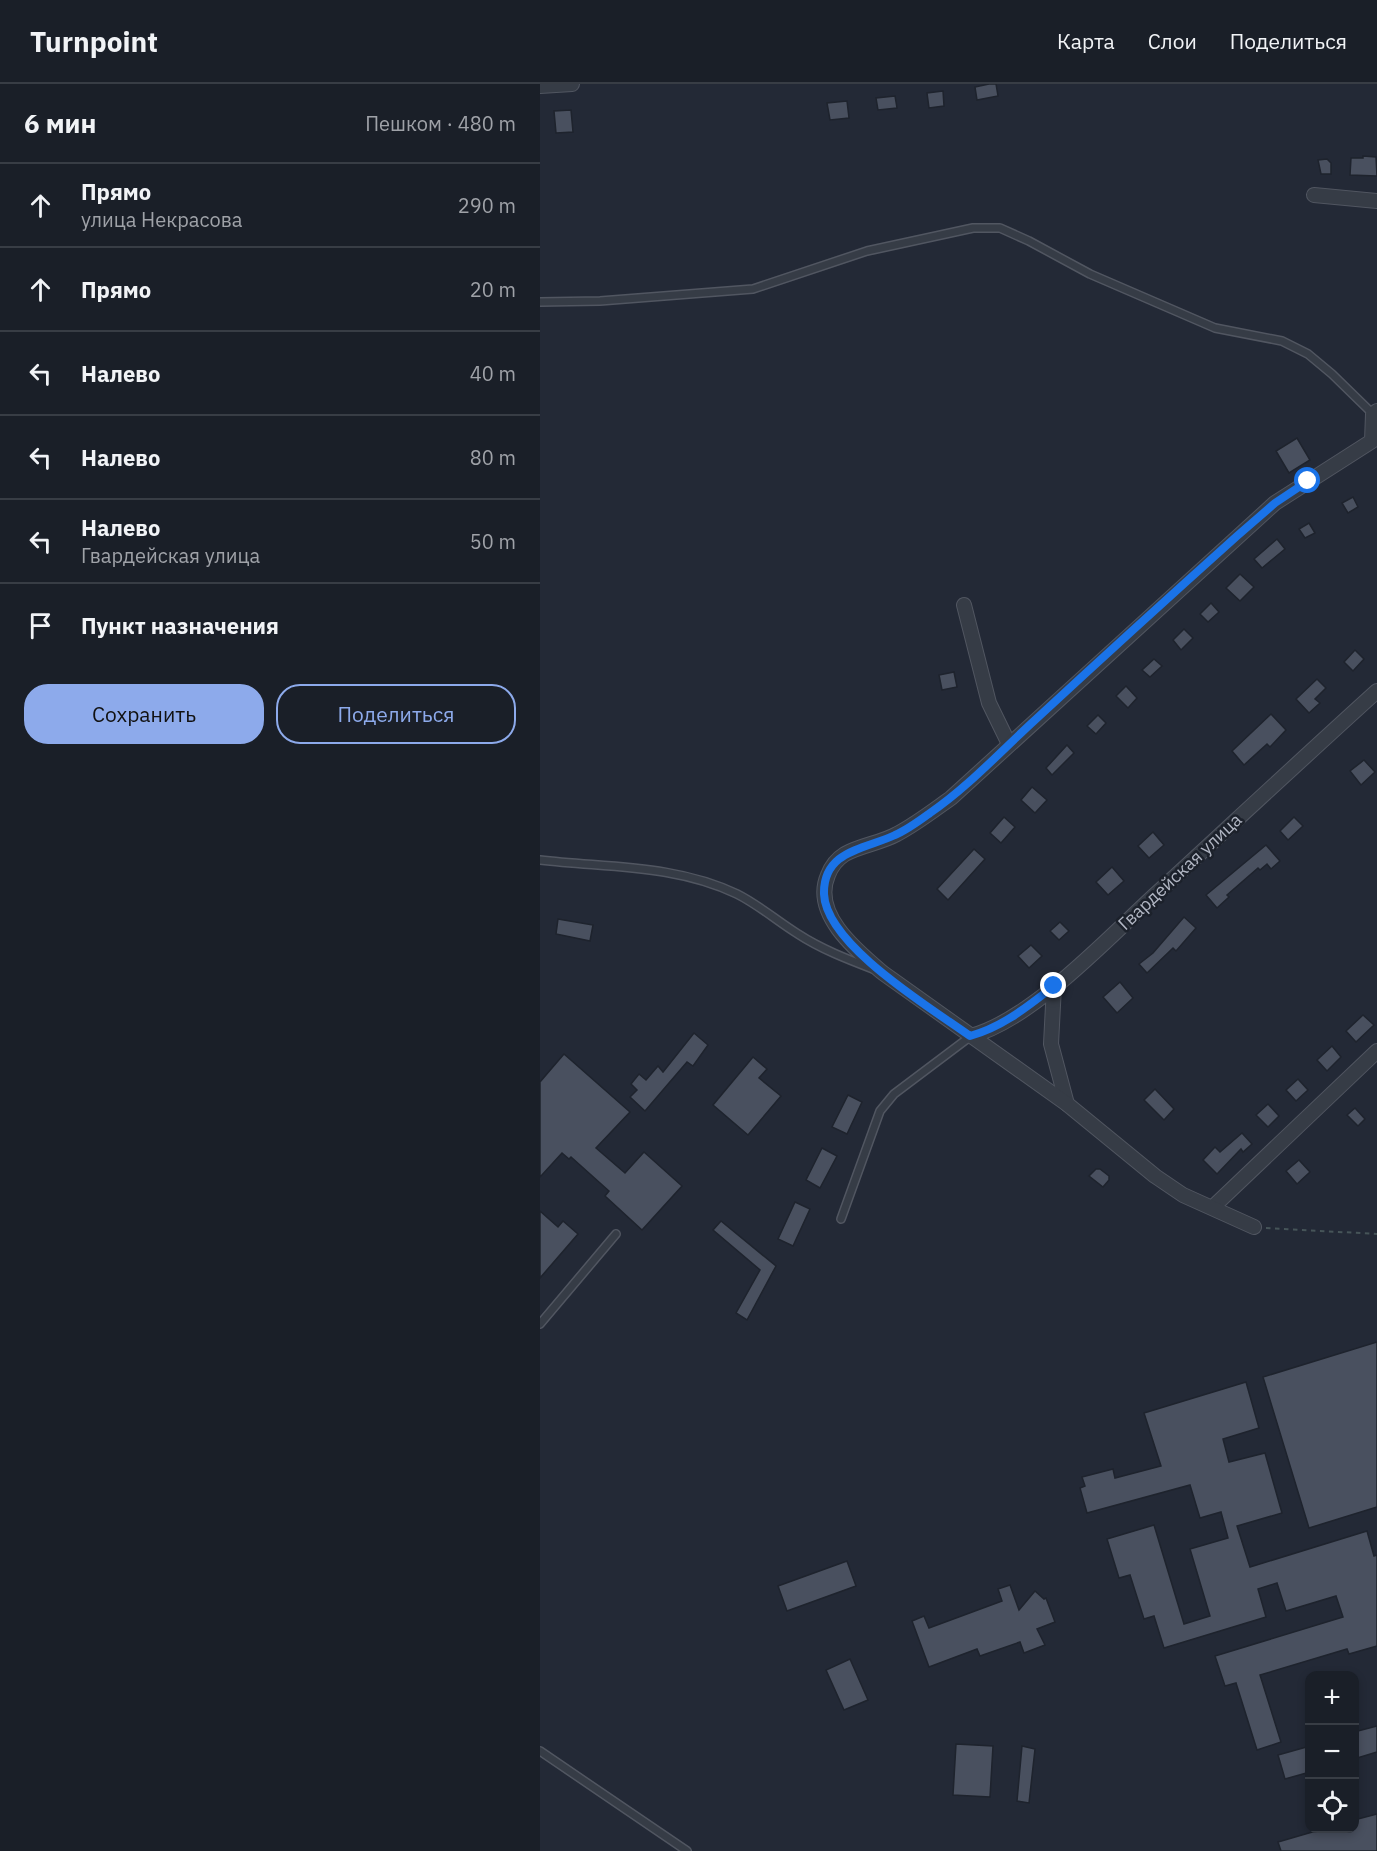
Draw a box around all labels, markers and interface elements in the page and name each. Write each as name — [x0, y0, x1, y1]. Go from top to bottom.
text: Turnpoint — [30, 23, 158, 60]
text: Карта — [1057, 27, 1115, 55]
text: Слои — [1148, 27, 1197, 55]
text: Поделиться — [1230, 27, 1347, 55]
text: 6 мин — [24, 106, 96, 140]
text: Пешком · 480 m — [365, 110, 516, 137]
text: Прямо — [81, 177, 151, 206]
icon: ahead — [24, 189, 57, 222]
text: 290 m — [458, 192, 516, 219]
text: улица Некрасова — [81, 206, 242, 233]
icon: ahead — [24, 273, 57, 306]
text: Прямо — [81, 275, 151, 304]
text: 20 m — [470, 276, 516, 303]
icon: left — [24, 357, 57, 390]
text: Налево — [81, 359, 160, 388]
text: 40 m — [470, 360, 516, 387]
icon: left — [24, 441, 57, 474]
text: Налево — [81, 443, 160, 472]
text: 80 m — [470, 444, 516, 471]
route start — [1294, 467, 1320, 493]
text: Налево — [81, 513, 160, 542]
icon: left — [24, 525, 57, 558]
text: 50 m — [470, 528, 516, 555]
text: Гвардейская улица — [81, 542, 260, 569]
icon: arrive — [24, 609, 57, 642]
text: Пункт назначения — [81, 611, 279, 640]
button: Сохранить — [24, 684, 264, 744]
button: Поделиться — [276, 684, 516, 744]
street label: Гвардейская улица — [1113, 808, 1247, 935]
route end — [1040, 972, 1066, 998]
map controls — [1305, 1671, 1359, 1833]
button: + — [1305, 1671, 1359, 1725]
button: − — [1305, 1725, 1359, 1779]
button: locate — [1305, 1779, 1359, 1833]

